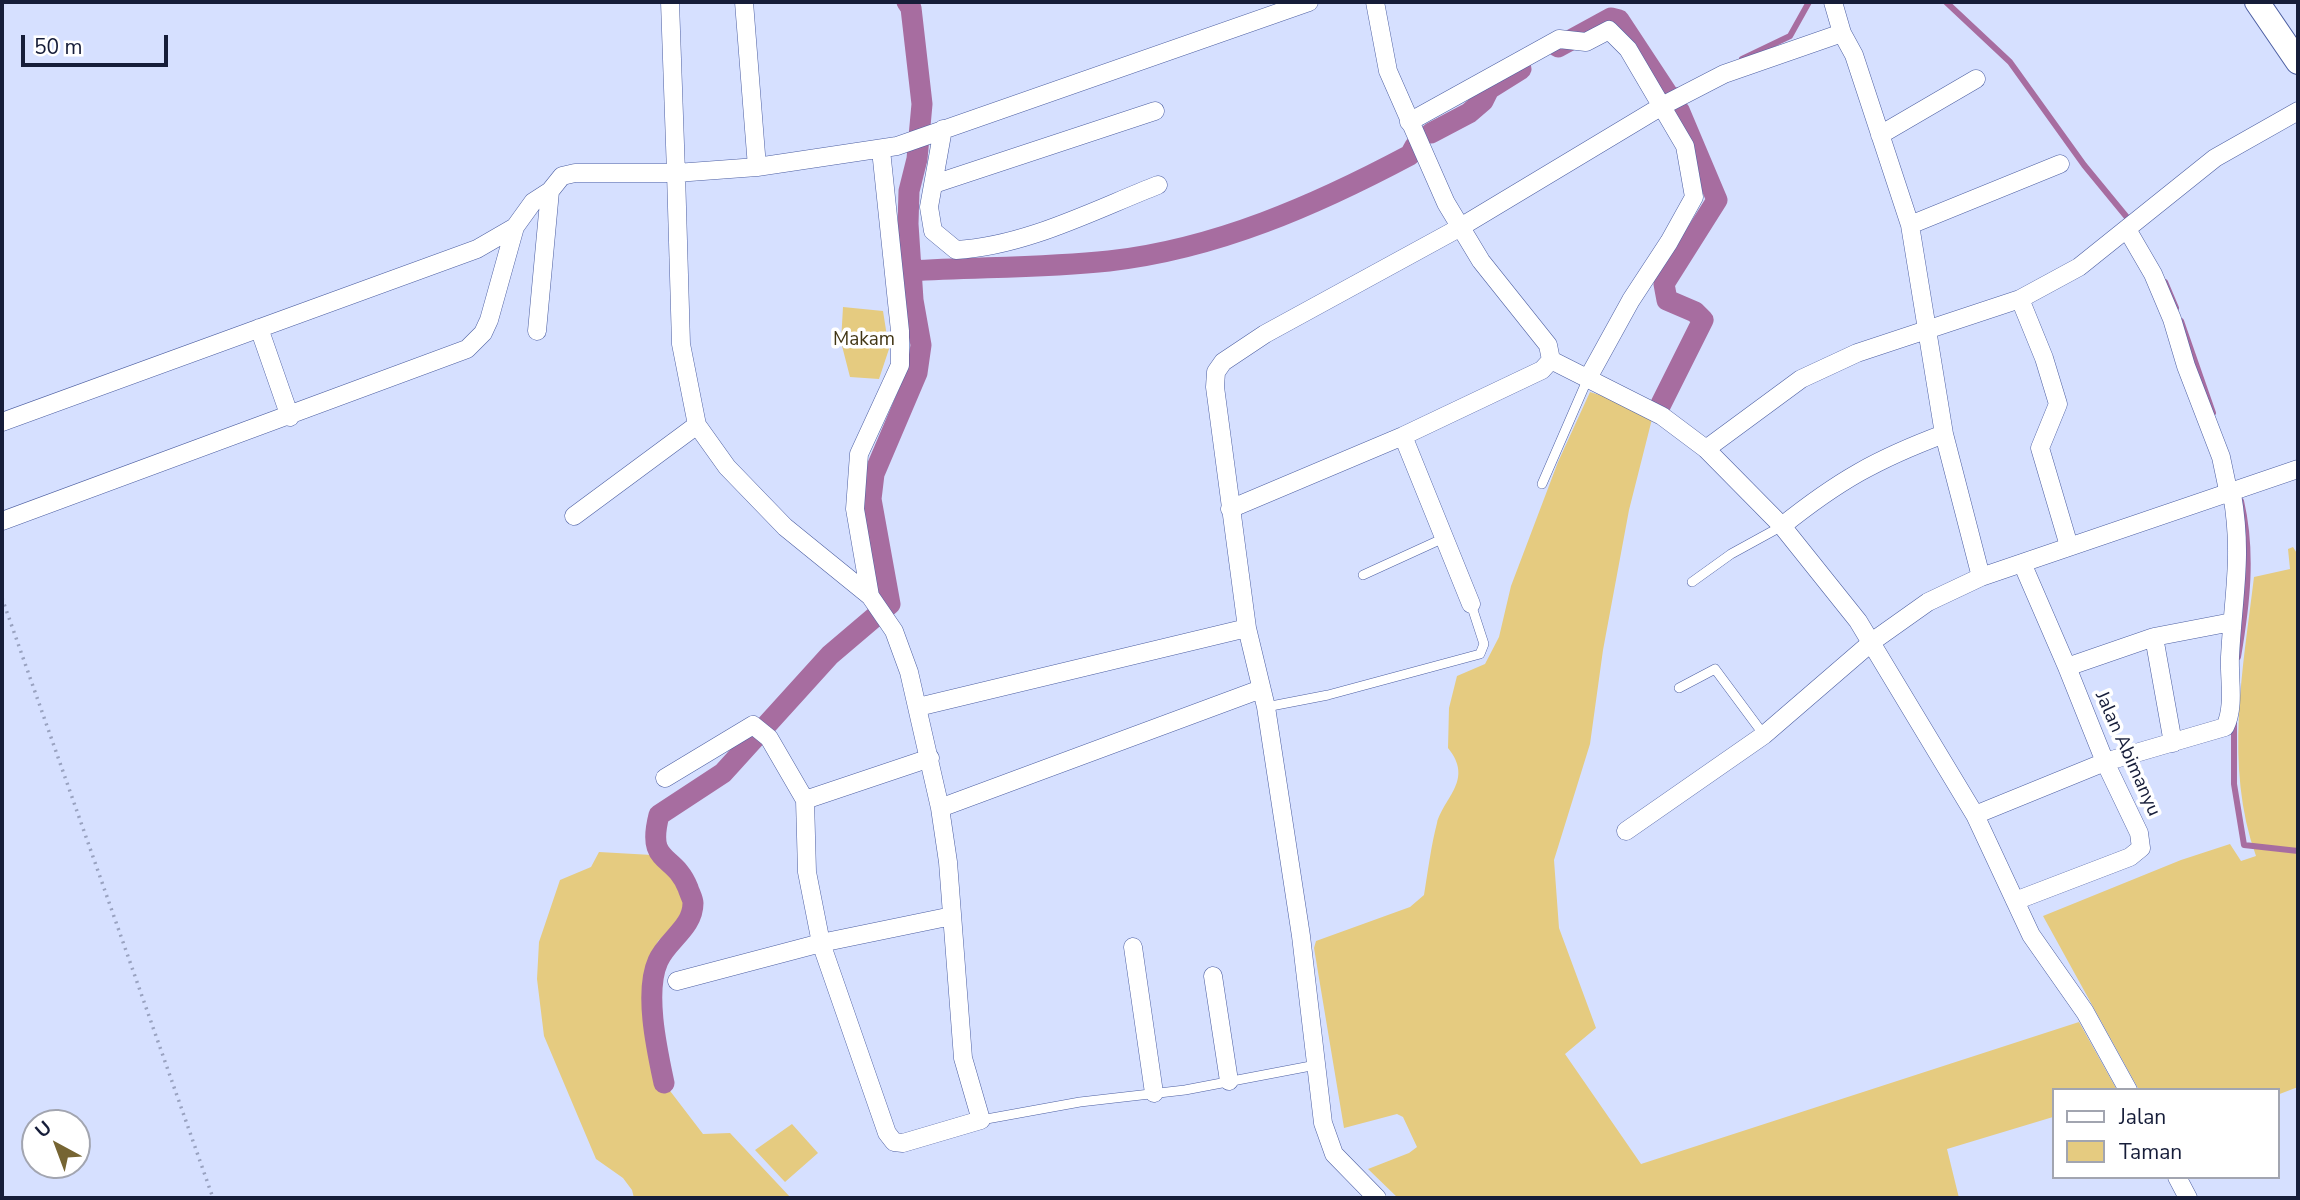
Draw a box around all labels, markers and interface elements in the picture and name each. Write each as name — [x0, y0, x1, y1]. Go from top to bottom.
scale bar — [24, 21, 172, 65]
text: 50 m — [34, 33, 83, 61]
park label: Makam — [833, 329, 895, 351]
street label: Jalan Abimanyu — [2089, 688, 2165, 820]
legend — [2052, 1088, 2279, 1179]
text: Jalan — [2119, 1103, 2166, 1131]
north arrow — [21, 1109, 91, 1179]
text: U — [30, 1115, 57, 1144]
text: Taman — [2119, 1138, 2182, 1166]

